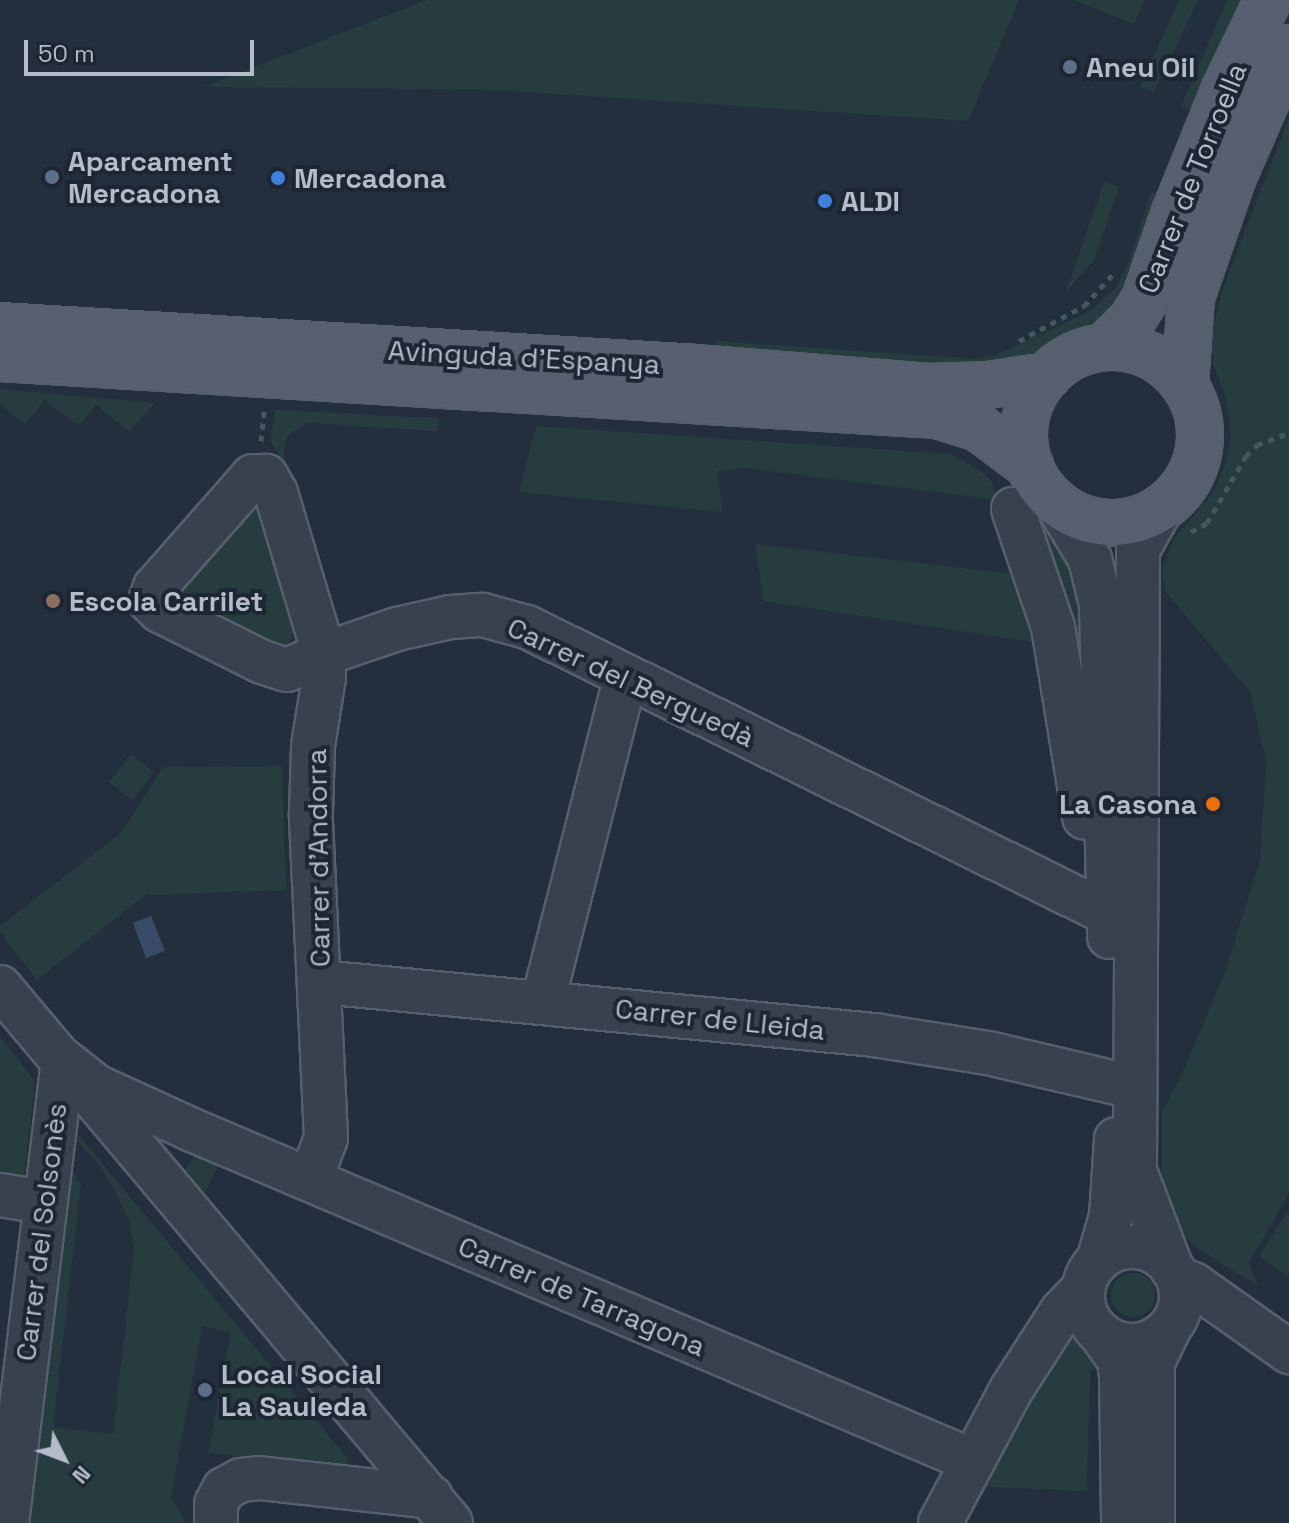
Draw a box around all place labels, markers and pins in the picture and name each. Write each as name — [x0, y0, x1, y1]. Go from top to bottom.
place label: Aneu Oil — [1086, 50, 1195, 84]
marker: Aneu Oil — [1061, 58, 1079, 76]
place label: Aparcament Mercadona — [68, 144, 233, 210]
place label: Mercadona — [294, 161, 446, 195]
marker: Aparcament Mercadona — [43, 168, 61, 186]
marker: Mercadona — [269, 169, 287, 187]
place label: ALDI — [841, 184, 900, 218]
marker: ALDI — [816, 192, 834, 210]
place label: Escola Carrilet — [69, 584, 263, 618]
marker: Escola Carrilet — [44, 592, 62, 610]
place label: La Casona — [1059, 787, 1197, 821]
marker: La Casona — [1204, 795, 1222, 813]
place label: Local Social La Sauleda — [221, 1357, 382, 1423]
marker: Local Social La Sauleda — [196, 1381, 214, 1399]

